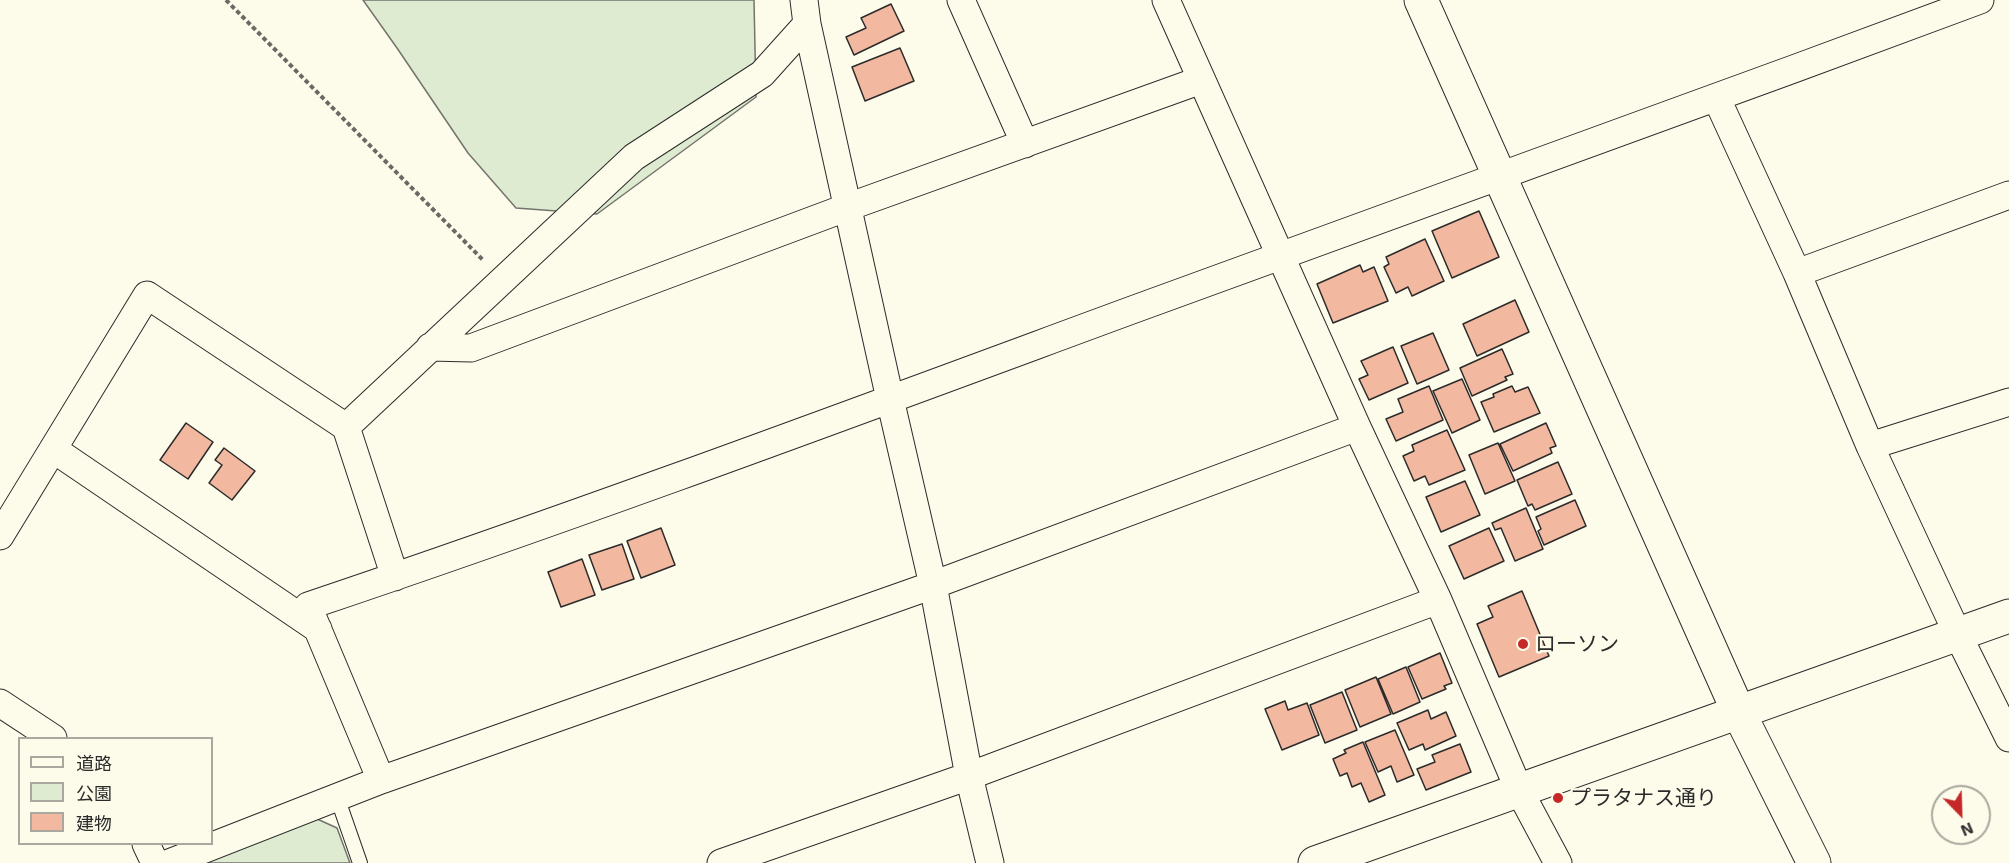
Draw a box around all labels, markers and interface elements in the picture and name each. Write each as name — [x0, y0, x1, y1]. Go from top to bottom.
place label: ローソン — [1535, 631, 1619, 657]
marker: ローソン — [1516, 637, 1530, 651]
legend — [18, 737, 213, 845]
text: 道路 — [76, 752, 112, 774]
text: 公園 — [76, 782, 112, 804]
place label: プラタナス通り — [1570, 785, 1717, 811]
north arrow — [1931, 785, 1991, 845]
marker: プラタナス通り — [1551, 791, 1565, 805]
text: 建物 — [76, 812, 112, 834]
text: N — [1958, 819, 1976, 841]

